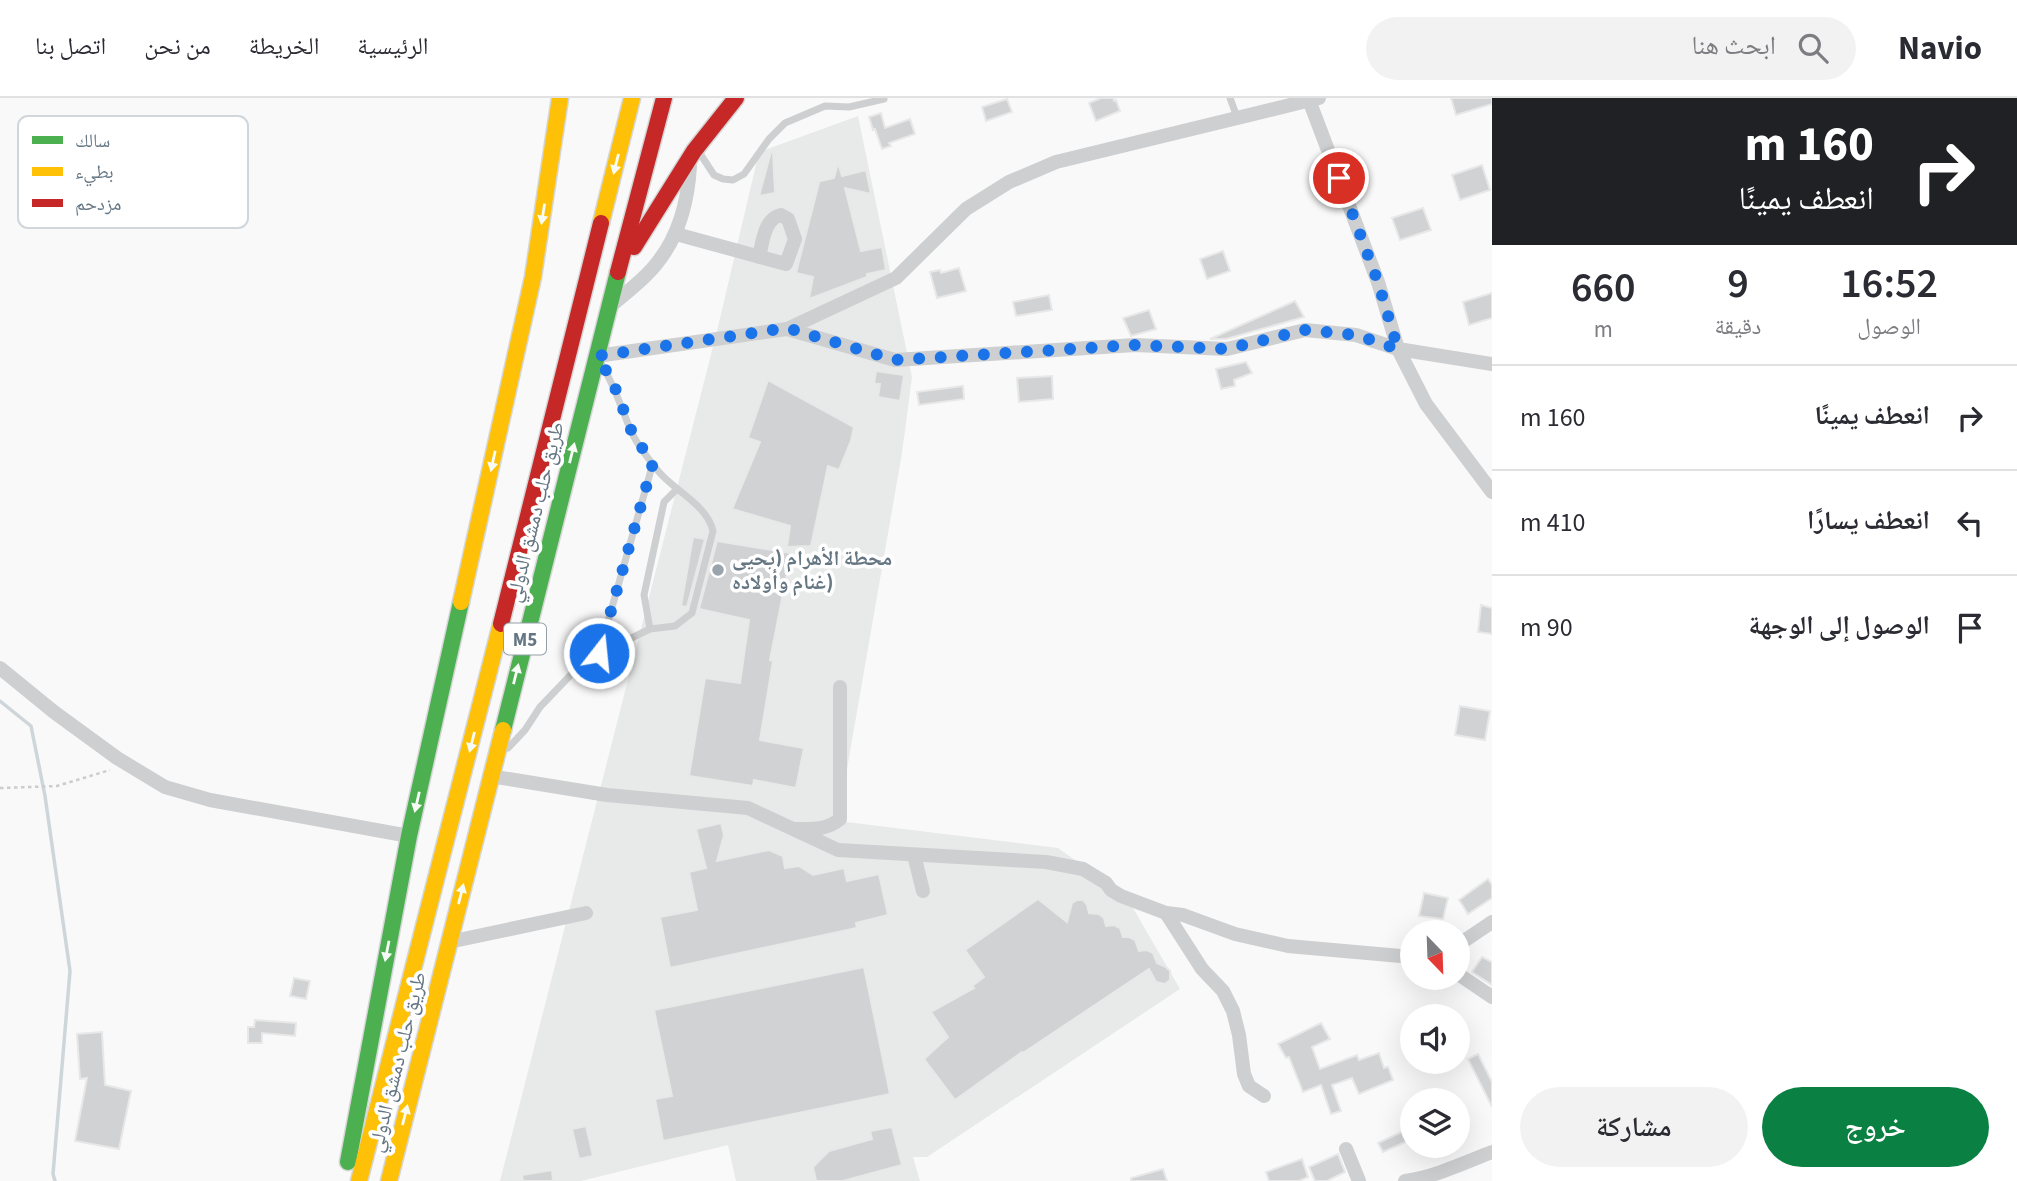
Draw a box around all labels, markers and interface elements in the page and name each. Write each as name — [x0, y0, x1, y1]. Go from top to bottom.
search box — [1366, 17, 1856, 80]
text: Navio — [1898, 25, 1982, 72]
text: ابحث هنا — [1691, 27, 1776, 64]
text: اتصل بنا — [35, 29, 106, 64]
text: من نحن — [144, 29, 211, 64]
text: الخريطة — [249, 29, 319, 64]
text: الرئيسية — [357, 29, 429, 64]
icon: search — [1794, 29, 1832, 67]
text: 160 m — [1745, 110, 1874, 180]
legend — [18, 116, 248, 228]
icon: right — [1898, 126, 1989, 217]
text: سالك — [75, 128, 110, 155]
pin — [1309, 148, 1369, 208]
one-way arrow — [610, 153, 621, 175]
text: بطيء — [75, 159, 114, 187]
icon: arrive — [1320, 159, 1358, 197]
text: انعطف يمينًا — [1739, 176, 1874, 222]
text: مزدحم — [75, 191, 121, 218]
one-way arrow — [537, 203, 548, 225]
text: 9 — [1727, 254, 1749, 314]
text: 16:52 — [1840, 254, 1938, 314]
text: 660 — [1571, 258, 1636, 318]
text: دقيقة — [1715, 310, 1761, 343]
text: الوصول — [1857, 310, 1921, 343]
text: m — [1594, 313, 1613, 346]
text: انعطف يمينًا — [1815, 397, 1930, 434]
text: 160 m — [1520, 399, 1586, 436]
icon: right — [1951, 399, 1989, 437]
street label: طريق حلب دمشق الدولي — [498, 419, 573, 606]
one-way arrow — [567, 442, 578, 464]
one-way arrow — [487, 450, 498, 472]
text: انعطف يسارًا — [1807, 502, 1930, 539]
text: 410 m — [1520, 504, 1586, 541]
icon: left — [1951, 504, 1989, 542]
place label: محطة الأهرام (يحيى غنام وأولاده) — [732, 543, 892, 597]
marker: محطة الأهرام (يحيى غنام وأولاده) — [710, 562, 726, 578]
text: الوصول إلى الوجهة — [1749, 607, 1930, 644]
text: 90 m — [1520, 609, 1573, 646]
icon: arrive — [1951, 609, 1989, 647]
position arrow — [562, 616, 636, 690]
road number: M5 — [504, 624, 546, 654]
one-way arrow — [511, 662, 522, 684]
one-way arrow — [466, 731, 477, 753]
one-way arrow — [411, 792, 422, 814]
one-way arrow — [456, 883, 467, 905]
north arrow — [1400, 920, 1470, 990]
map controls — [1400, 920, 1470, 1158]
one-way arrow — [381, 941, 392, 963]
street label: طريق حلب دمشق الدولي — [360, 969, 435, 1156]
button: sound — [1400, 1004, 1470, 1074]
button: مشاركة — [1520, 1087, 1748, 1167]
button: خروج — [1762, 1087, 1989, 1167]
button: layers — [1400, 1088, 1470, 1158]
one-way arrow — [400, 1104, 411, 1126]

